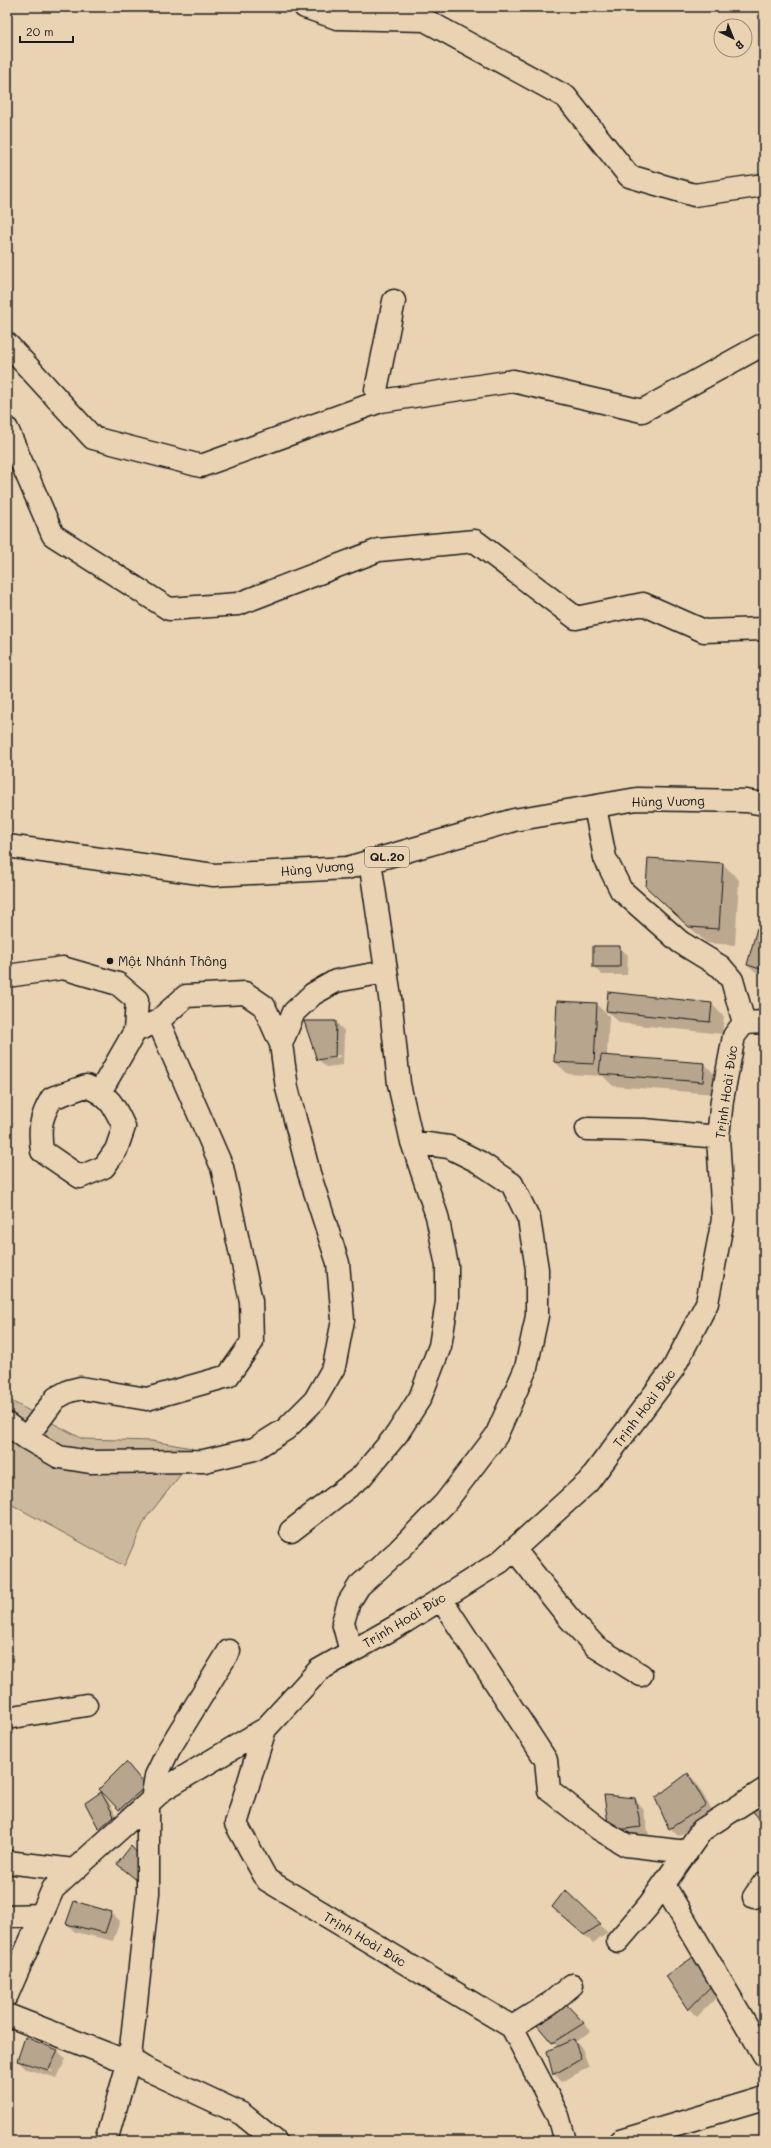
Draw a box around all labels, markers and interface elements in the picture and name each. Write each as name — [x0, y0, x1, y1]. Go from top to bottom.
scale bar — [20, 18, 73, 44]
north arrow — [713, 18, 753, 58]
text: 20 m — [26, 23, 54, 39]
text: B — [732, 38, 748, 54]
street label: Hùng Vương — [631, 791, 705, 810]
road number: QL.20 — [365, 847, 409, 867]
street label: Hùng Vương — [280, 856, 354, 879]
place label: Một Nhánh Thông — [118, 952, 227, 969]
marker: Một Nhánh Thông — [105, 956, 115, 966]
street label: Trịnh Hoài Đức — [711, 1044, 740, 1140]
street label: Trịnh Hoài Đức — [609, 1365, 679, 1450]
street label: Trịnh Hoài Đức — [359, 1588, 449, 1651]
street label: Trịnh Hoài Đức — [321, 1907, 410, 1970]

